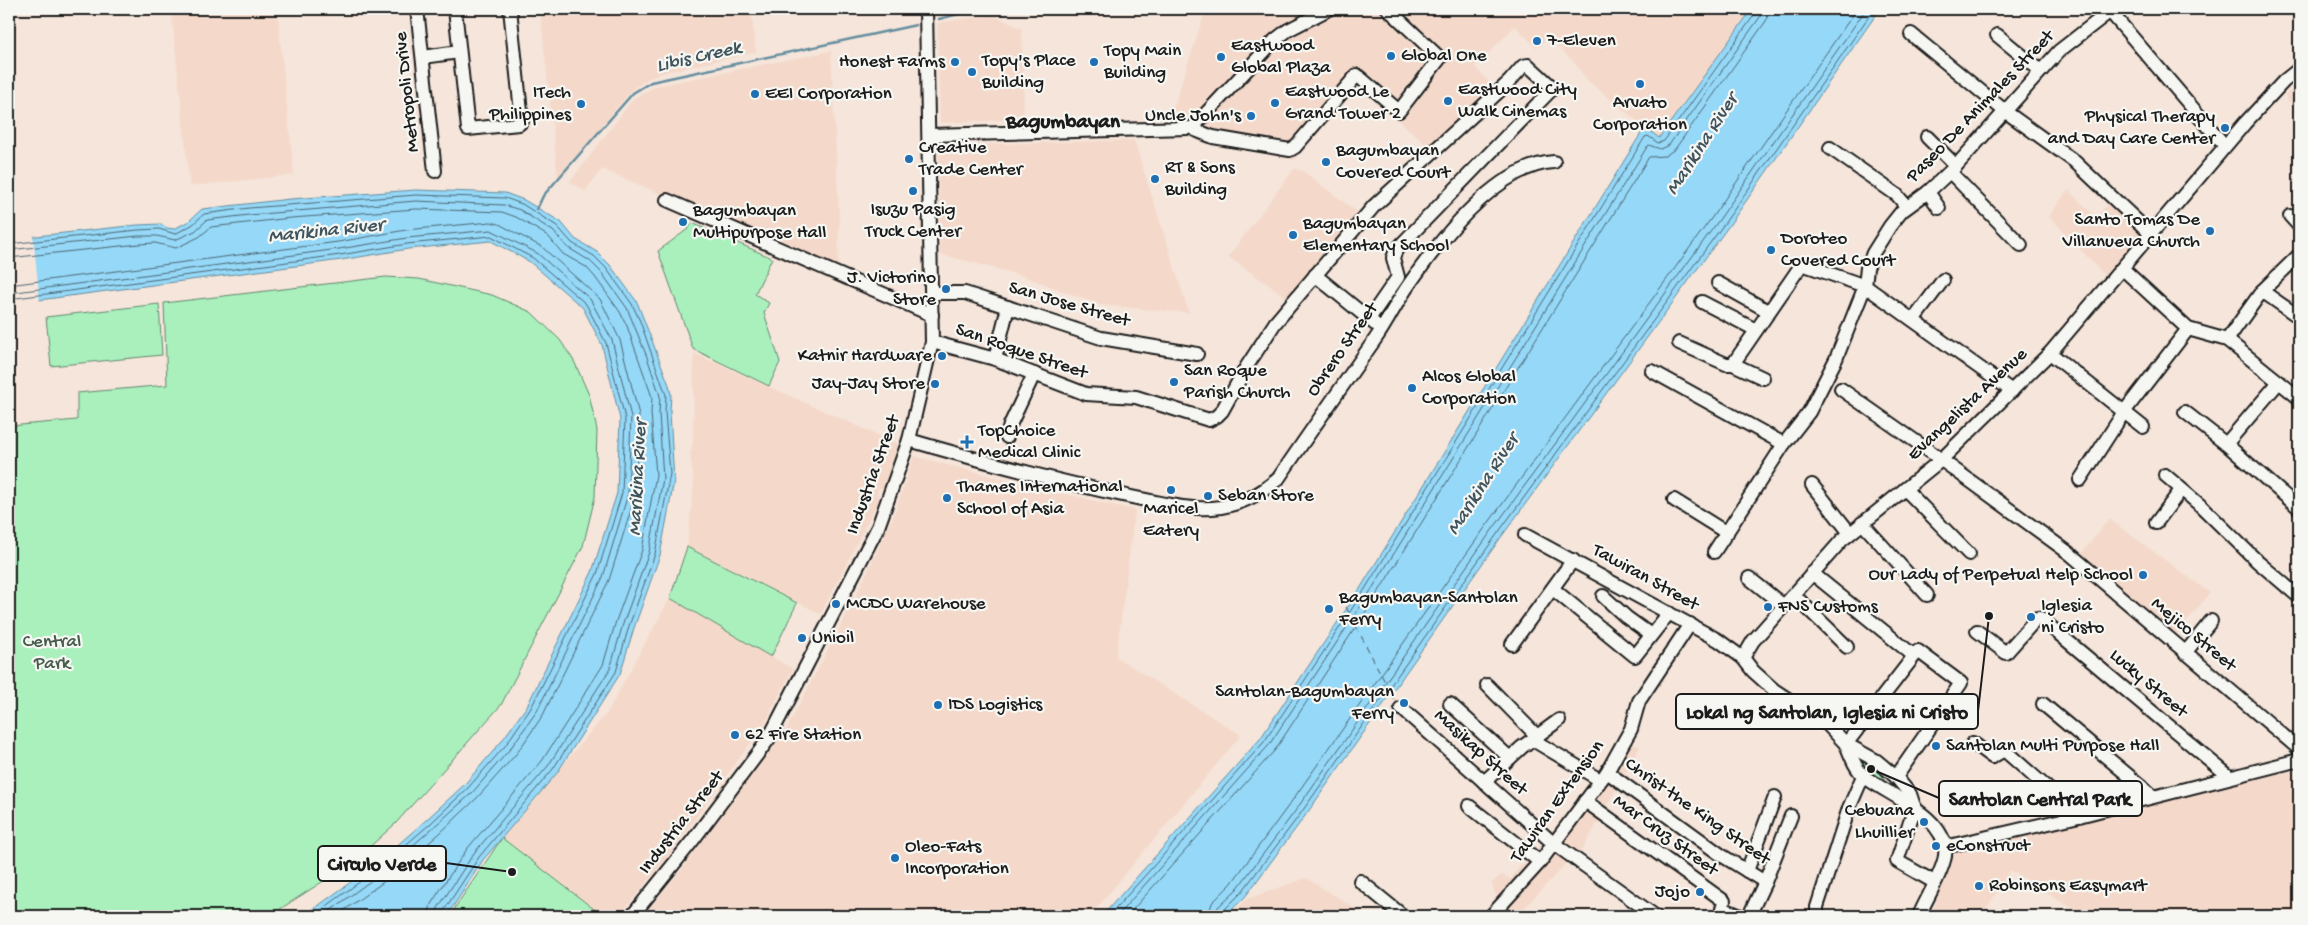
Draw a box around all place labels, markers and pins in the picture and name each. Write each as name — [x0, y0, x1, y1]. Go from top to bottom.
place label: 7-Eleven — [1546, 30, 1616, 53]
place label: Eastwood Global Plaza — [1231, 35, 1332, 80]
marker: 7-Eleven — [1531, 35, 1543, 47]
place label: Topy Main Building — [1103, 40, 1181, 85]
place label: Global One — [1401, 45, 1487, 68]
place label: Topy's Place Building — [981, 50, 1076, 95]
marker: Global One — [1385, 50, 1397, 62]
place label: Honest Farms — [839, 51, 946, 74]
marker: Eastwood Global Plaza — [1215, 51, 1227, 63]
marker: Honest Farms — [949, 56, 961, 68]
marker: Topy Main Building — [1088, 56, 1100, 68]
marker: Topy's Place Building — [966, 66, 978, 78]
marker: Arvato Corporation — [1634, 78, 1646, 90]
place label: Eastwood City Walk Cinemas — [1458, 79, 1577, 124]
place label: Eastwood Le Grand Tower 2 — [1285, 81, 1401, 126]
place label: ITech Philippines — [488, 82, 572, 127]
place label: EEI Corporation — [765, 83, 892, 106]
marker: EEI Corporation — [749, 88, 761, 100]
place label: Arvato Corporation — [1593, 92, 1687, 137]
marker: Eastwood City Walk Cinemas — [1442, 95, 1454, 107]
marker: Eastwood Le Grand Tower 2 — [1269, 97, 1281, 109]
marker: ITech Philippines — [575, 98, 587, 110]
place label: Uncle John's — [1145, 105, 1242, 128]
place label: Physical Therapy and Day Care Center — [2048, 106, 2217, 151]
marker: Uncle John's — [1245, 110, 1257, 122]
marker: Physical Therapy and Day Care Center — [2219, 122, 2231, 134]
place label: Creative Trade Center — [918, 137, 1025, 182]
place label: Bagumbayan Covered Court — [1335, 140, 1452, 185]
marker: Creative Trade Center — [903, 153, 915, 165]
marker: Bagumbayan Covered Court — [1320, 156, 1332, 168]
place label: RT & Sons Building — [1164, 157, 1236, 202]
marker: RT & Sons Building — [1149, 173, 1161, 185]
marker: Isuzu Pasig Truck Center — [907, 185, 919, 197]
place label: Isuzu Pasig Truck Center — [864, 199, 963, 244]
place label: Bagumbayan Multipurpose Hall — [692, 200, 826, 245]
place label: Santo Tomas De Villanueva Church — [2061, 209, 2200, 254]
place label: Bagumbayan Elementary School — [1302, 213, 1449, 258]
marker: Bagumbayan Multipurpose Hall — [677, 216, 689, 228]
marker: Santo Tomas De Villanueva Church — [2204, 225, 2216, 237]
place label: Doroteo Covered Court — [1779, 228, 1897, 273]
marker: Bagumbayan Elementary School — [1287, 229, 1299, 241]
marker: Doroteo Covered Court — [1765, 244, 1777, 256]
place label: J. Victorino Store — [847, 267, 936, 312]
marker: J. Victorino Store — [940, 283, 952, 295]
place label: Katnir Hardware — [798, 345, 932, 368]
marker: Katnir Hardware — [936, 350, 948, 362]
place label: San Roque Parish Church — [1183, 360, 1290, 405]
place label: Alcos Global Corporation — [1422, 366, 1516, 411]
place label: Jay-Jay Store — [812, 373, 925, 396]
marker: San Roque Parish Church — [1168, 376, 1180, 388]
marker: Jay-Jay Store — [929, 378, 941, 390]
marker: Alcos Global Corporation — [1406, 382, 1418, 394]
place label: TopChoice Medical Clinic — [977, 420, 1081, 465]
marker: TopChoice Medical Clinic — [960, 435, 974, 449]
place label: Thames International School of Asia — [956, 476, 1123, 521]
marker: Maricel Eatery — [1165, 484, 1177, 496]
place label: Seban Store — [1218, 485, 1314, 508]
marker: Seban Store — [1202, 490, 1214, 502]
marker: Thames International School of Asia — [941, 492, 953, 504]
place label: Maricel Eatery — [1143, 498, 1200, 543]
place label: Our Lady of Perpetual Help School — [1869, 564, 2133, 587]
marker: Our Lady of Perpetual Help School — [2137, 569, 2149, 581]
place label: Bagumbayan-Santolan Ferry — [1338, 587, 1518, 632]
place label: MCDC Warehouse — [846, 593, 986, 616]
place label: Iglesia ni Cristo — [2041, 595, 2105, 640]
place label: FNS Customs — [1777, 596, 1879, 619]
marker: MCDC Warehouse — [830, 598, 842, 610]
marker: FNS Customs — [1762, 601, 1774, 613]
marker: Bagumbayan-Santolan Ferry — [1323, 603, 1335, 615]
marker: Iglesia ni Cristo — [2025, 611, 2037, 623]
place label: Unioil — [812, 627, 854, 650]
marker: Unioil — [796, 632, 808, 644]
place label: Santolan-Bagumbayan Ferry — [1215, 681, 1395, 726]
place label: IDS Logistics — [948, 694, 1043, 717]
callout: Lokal ng Santolan, Iglesia ni Cristo — [1676, 694, 1978, 729]
marker: Santolan-Bagumbayan Ferry — [1398, 697, 1410, 709]
marker: IDS Logistics — [932, 699, 944, 711]
place label: 62 Fire Station — [745, 724, 861, 747]
marker: 62 Fire Station — [729, 729, 741, 741]
place label: Santolan Multi Purpose Hall — [1946, 735, 2159, 758]
marker: Santolan Multi Purpose Hall — [1930, 740, 1942, 752]
callout: Santolan Central Park — [1939, 781, 2142, 816]
place label: Cebuana Lhuillier — [1845, 800, 1916, 845]
marker: Cebuana Lhuillier — [1918, 816, 1930, 828]
place label: eConstruct — [1946, 835, 2032, 858]
place label: Oleo-Fats Incorporation — [905, 836, 1009, 881]
marker: eConstruct — [1930, 840, 1942, 852]
callout: Circulo Verde — [318, 846, 446, 881]
marker: Oleo-Fats Incorporation — [889, 852, 901, 864]
place label: Robinsons Easymart — [1989, 875, 2149, 898]
marker: Robinsons Easymart — [1973, 880, 1985, 892]
place label: Jojo — [1655, 881, 1690, 904]
marker: Jojo — [1694, 886, 1706, 898]

